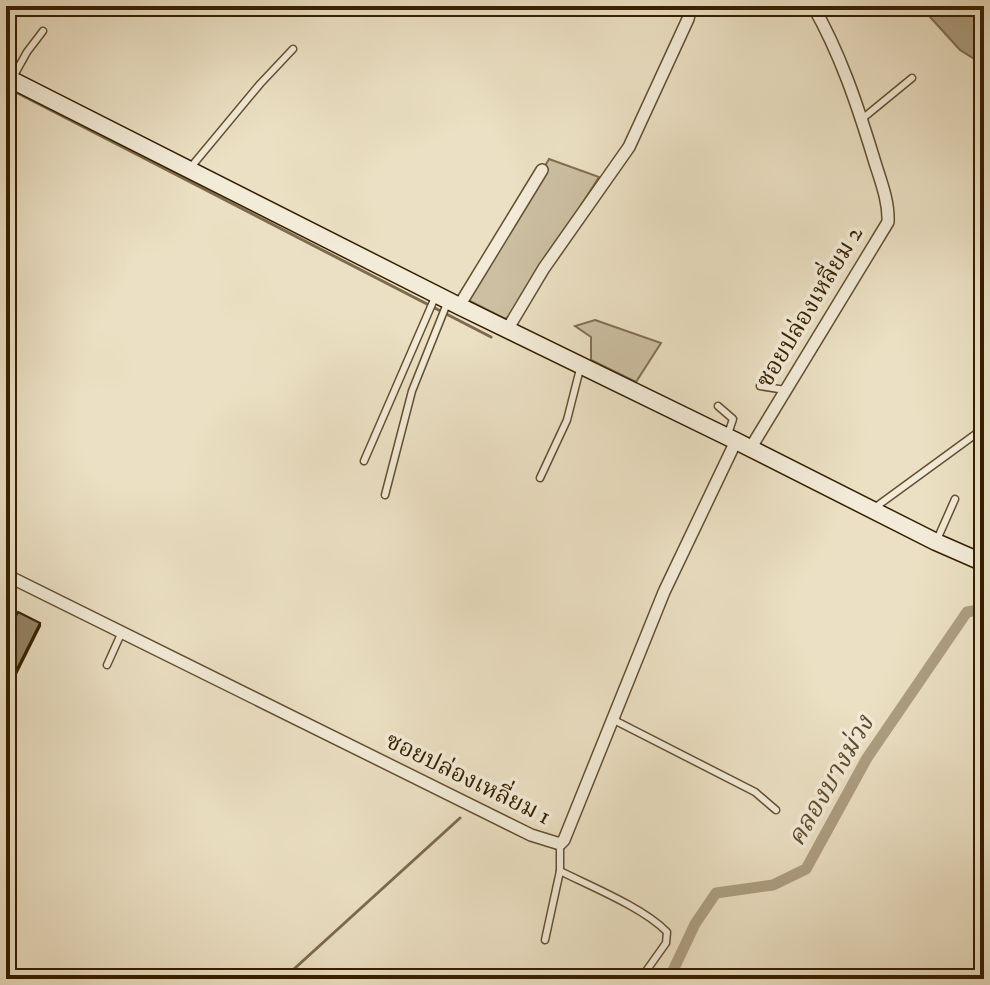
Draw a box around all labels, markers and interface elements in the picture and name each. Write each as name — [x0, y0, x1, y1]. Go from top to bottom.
street label: ซอยปล่องเหลี่ยม 2 — [747, 219, 870, 393]
water label: คลองบางม่วง — [780, 709, 882, 852]
street label: ซอยปล่องเหลี่ยม 1 — [381, 722, 557, 832]

